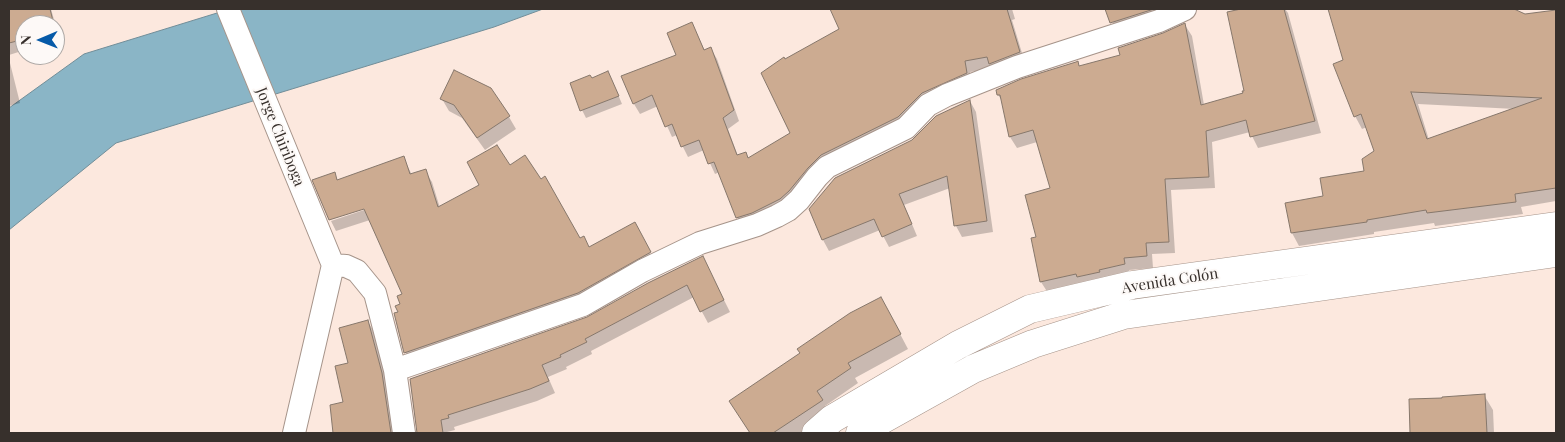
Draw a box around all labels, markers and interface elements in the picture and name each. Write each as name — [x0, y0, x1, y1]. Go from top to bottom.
north arrow — [15, 15, 65, 65]
text: N — [16, 35, 35, 45]
street label: Jorge Chiriboga — [252, 85, 308, 189]
street label: Avenida Colón — [1121, 265, 1219, 297]

